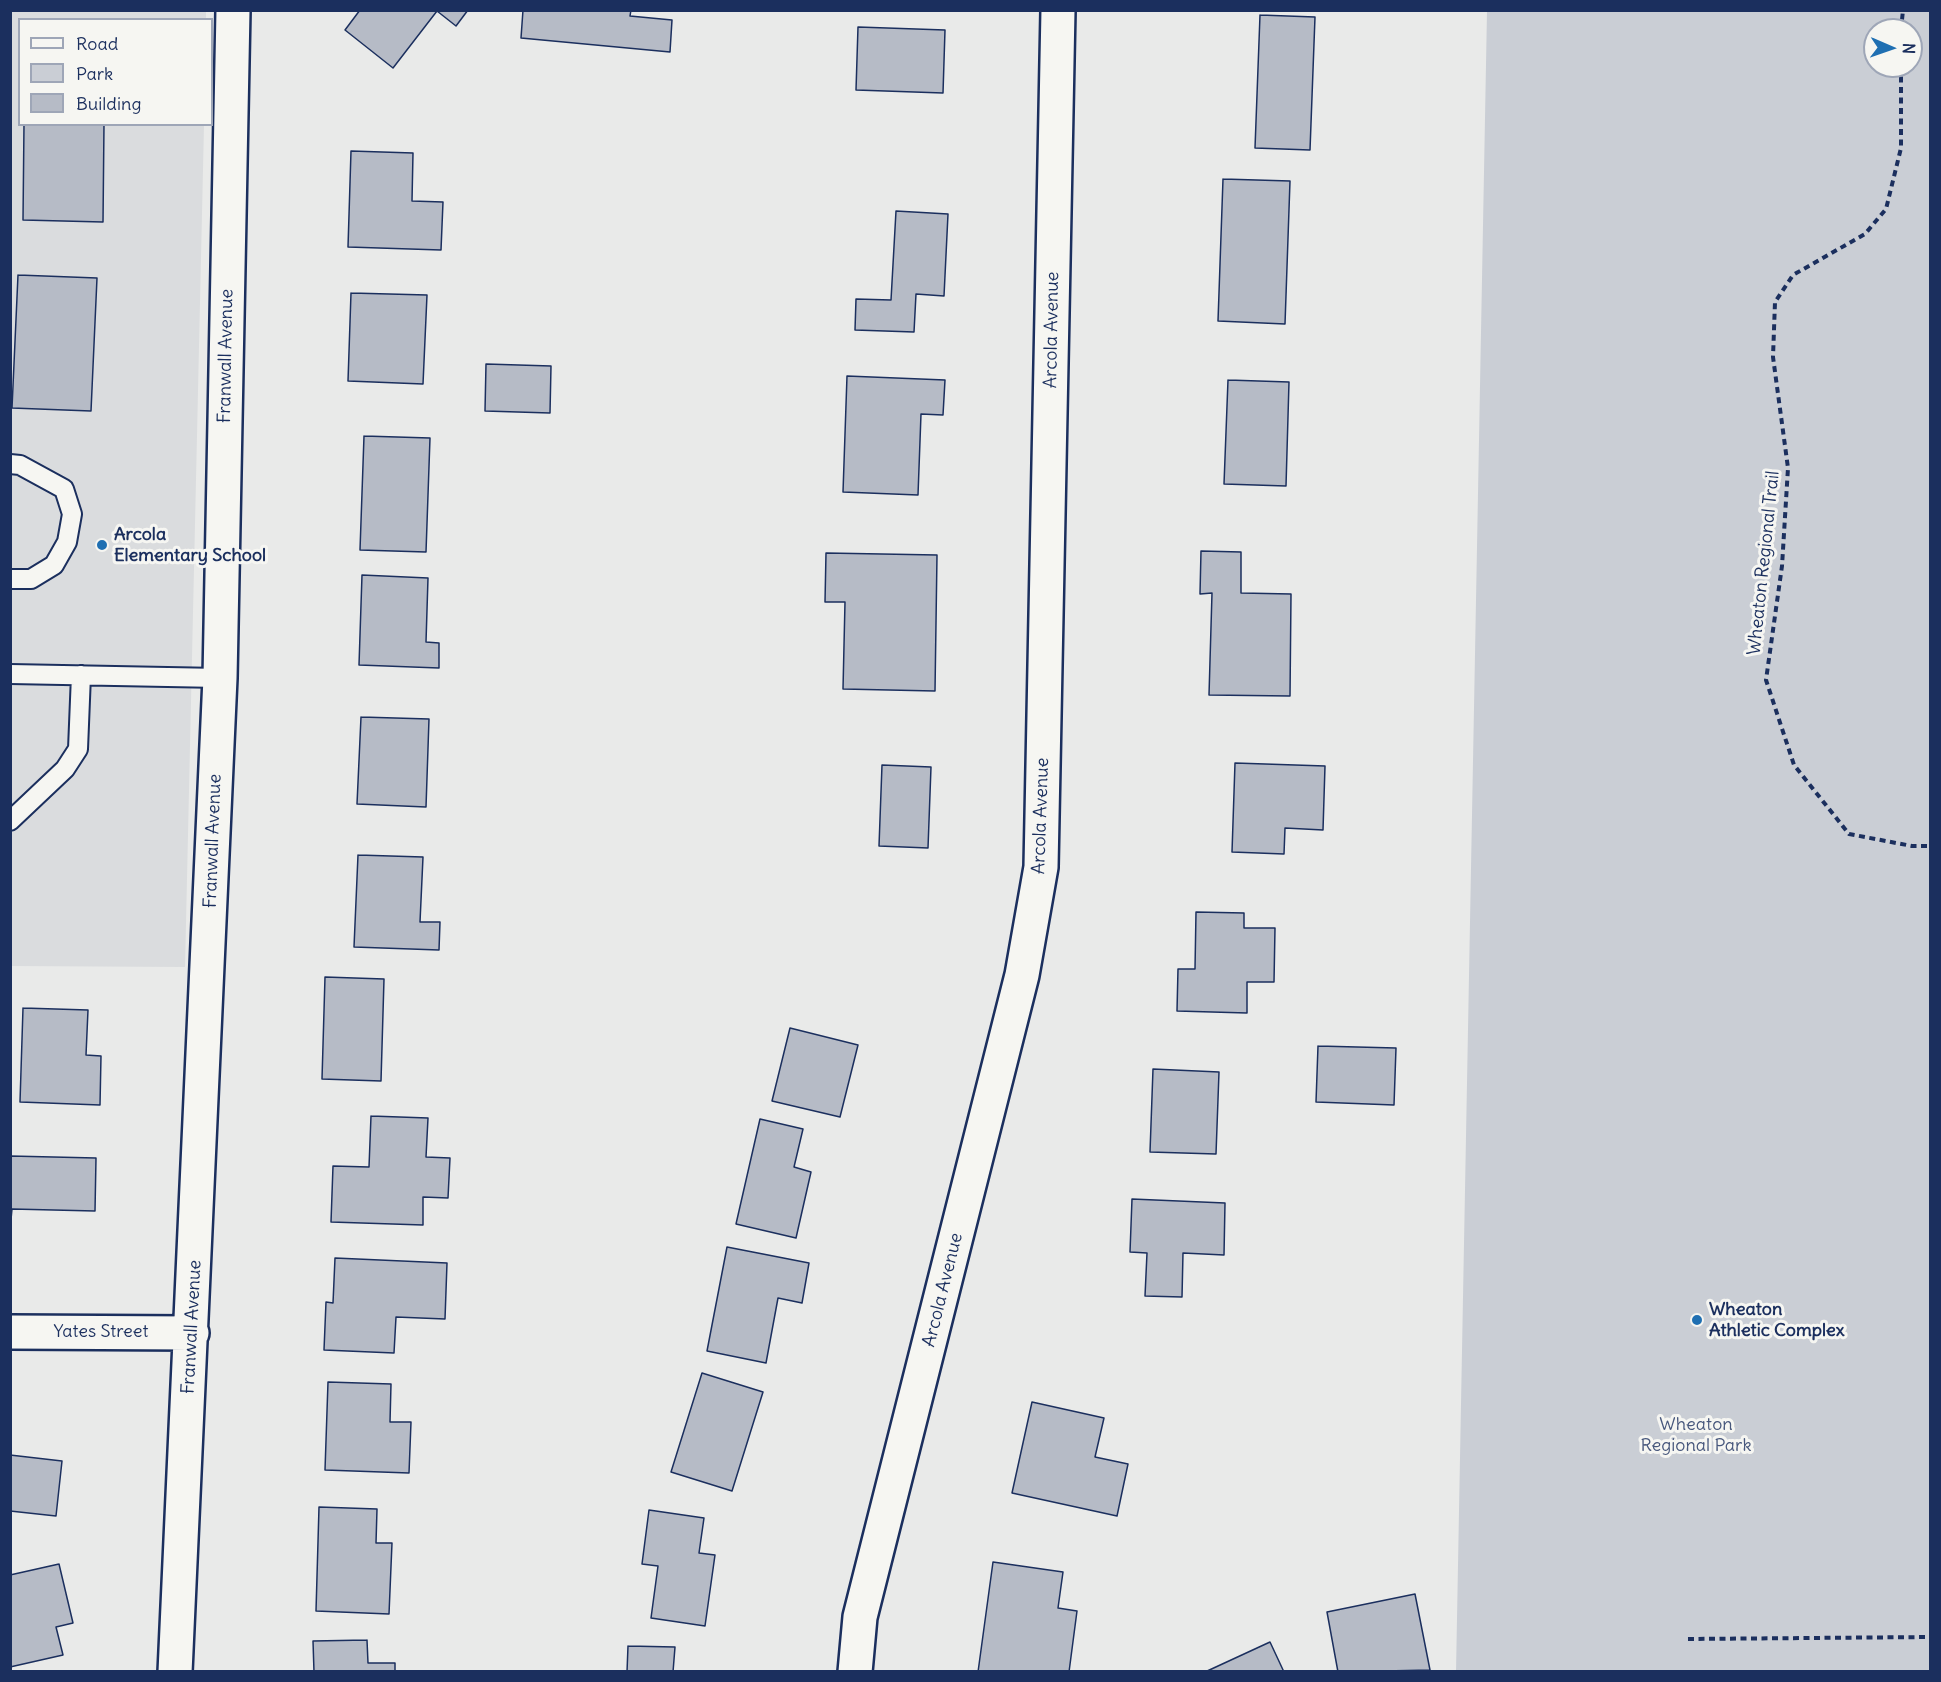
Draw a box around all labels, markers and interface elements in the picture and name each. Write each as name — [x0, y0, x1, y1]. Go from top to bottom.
legend — [18, 18, 213, 126]
north arrow — [1863, 18, 1923, 78]
text: Road — [76, 32, 118, 55]
text: N — [1899, 43, 1919, 54]
text: Park — [76, 62, 113, 85]
text: Building — [76, 92, 141, 115]
street label: Arcola Avenue — [1040, 271, 1064, 389]
street label: Franwall Avenue — [214, 289, 238, 423]
street label: Wheaton Regional Trail — [1744, 470, 1784, 656]
place label: Arcola Elementary School — [114, 524, 266, 566]
marker: Arcola Elementary School — [95, 538, 109, 552]
street label: Arcola Avenue — [1028, 757, 1054, 875]
street label: Franwall Avenue — [200, 774, 226, 908]
street label: Arcola Avenue — [918, 1231, 968, 1349]
street label: Franwall Avenue — [178, 1259, 206, 1395]
place label: Wheaton Athletic Complex — [1709, 1299, 1845, 1342]
marker: Wheaton Athletic Complex — [1690, 1313, 1704, 1327]
street label: Yates Street — [53, 1321, 149, 1343]
park label: Wheaton Regional Park — [1640, 1414, 1752, 1456]

